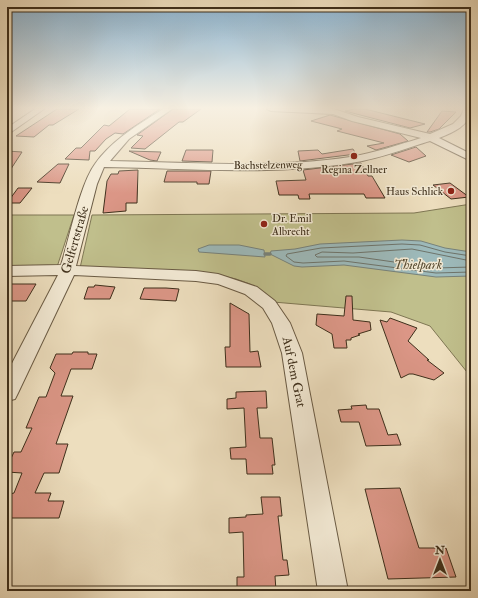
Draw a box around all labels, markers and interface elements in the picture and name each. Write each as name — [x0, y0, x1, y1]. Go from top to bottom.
marker: Regina Zellner — [349, 151, 359, 161]
street label: Bachstelzenweg — [233, 158, 303, 172]
place label: Regina Zellner — [321, 163, 388, 176]
place label: Haus Schlick — [386, 185, 444, 198]
marker: Haus Schlick — [446, 186, 456, 196]
street label: Gelfertstraße — [58, 204, 92, 276]
place label: Dr. Emil Albrecht — [271, 212, 312, 238]
marker: Dr. Emil Albrecht — [259, 219, 269, 229]
park label: Thielpark — [394, 257, 442, 273]
street label: Auf dem Grat — [278, 334, 309, 409]
north arrow — [420, 540, 460, 580]
text: N — [434, 544, 446, 557]

